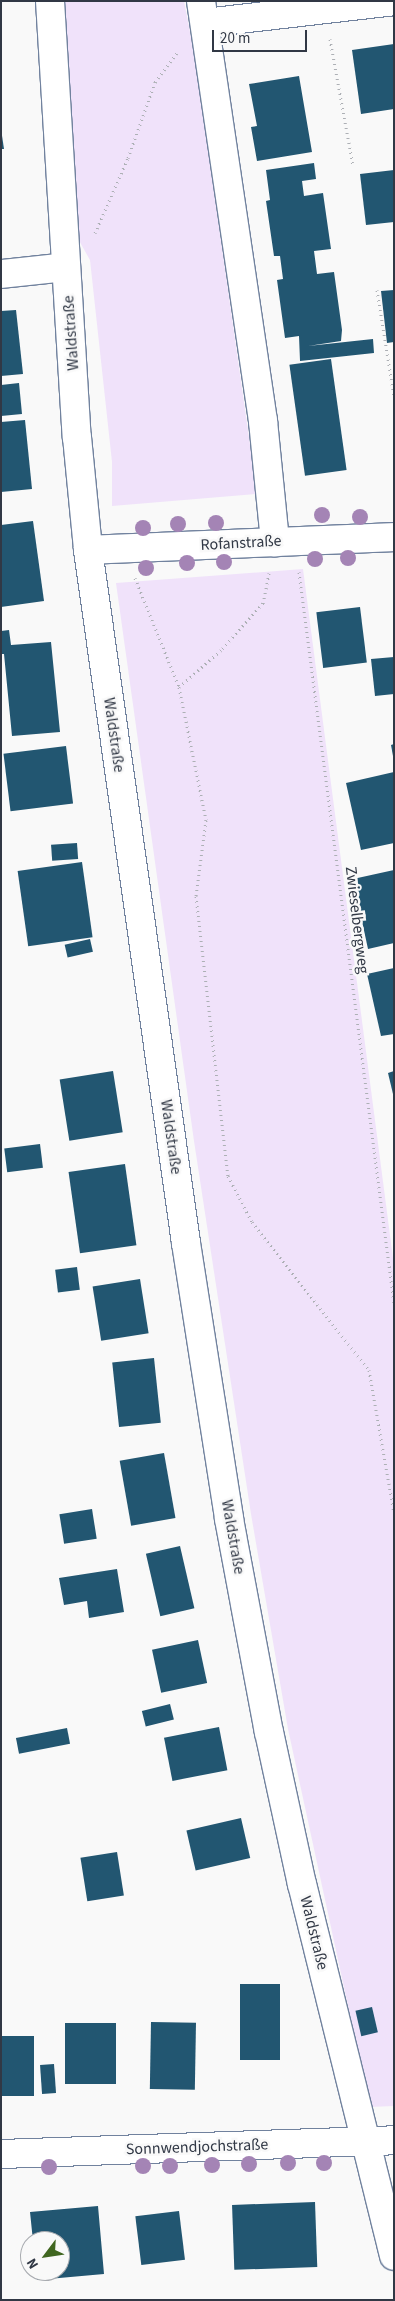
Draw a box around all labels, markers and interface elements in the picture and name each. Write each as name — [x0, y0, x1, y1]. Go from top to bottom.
scale bar — [215, 20, 310, 52]
text: 20 m — [220, 28, 250, 49]
street label: Waldstraße — [59, 295, 83, 371]
street label: Rofanstraße — [200, 531, 282, 555]
street label: Waldstraße — [99, 696, 129, 774]
street label: Zwieselbergweg — [341, 865, 373, 975]
street label: Waldstraße — [156, 1098, 186, 1176]
street label: Waldstraße — [217, 1498, 249, 1576]
street label: Waldstraße — [296, 1894, 332, 1972]
street label: Sonnwendjochstraße — [125, 2135, 269, 2159]
north arrow — [20, 2231, 70, 2281]
text: N — [22, 2254, 44, 2272]

